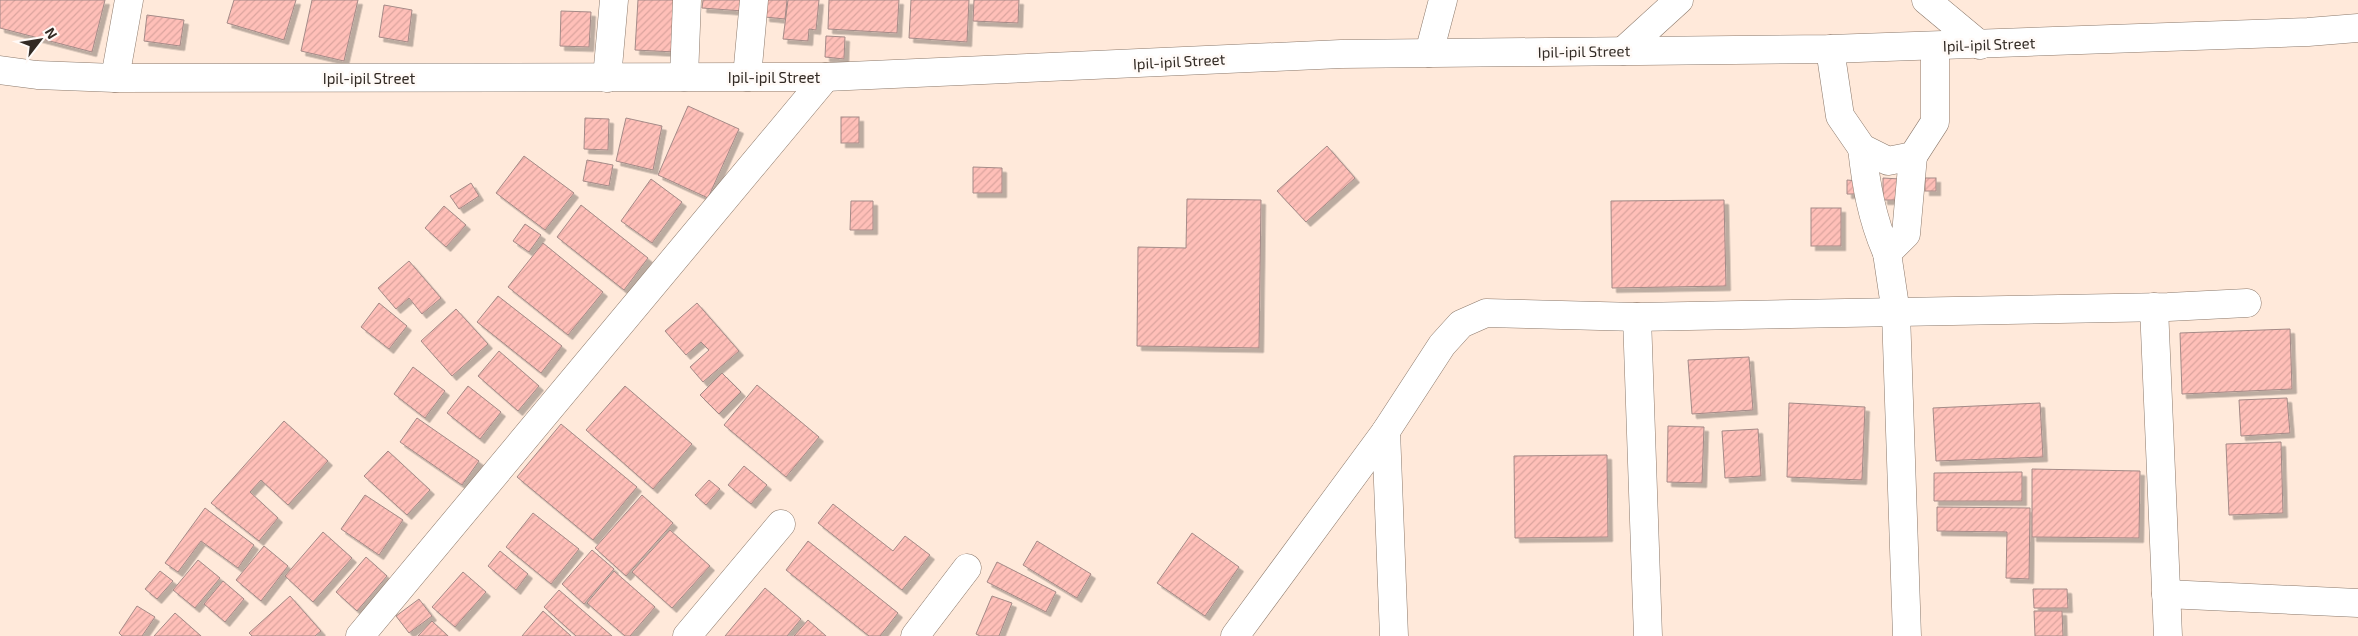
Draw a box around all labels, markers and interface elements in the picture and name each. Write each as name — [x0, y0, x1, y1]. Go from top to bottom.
north arrow — [15, 15, 65, 65]
text: N — [42, 24, 61, 42]
street label: Ipil-ipil Street — [1942, 33, 2036, 55]
street label: Ipil-ipil Street — [1538, 41, 1631, 61]
street label: Ipil-ipil Street — [1132, 50, 1226, 72]
street label: Ipil-ipil Street — [728, 68, 821, 86]
street label: Ipil-ipil Street — [323, 69, 416, 87]

